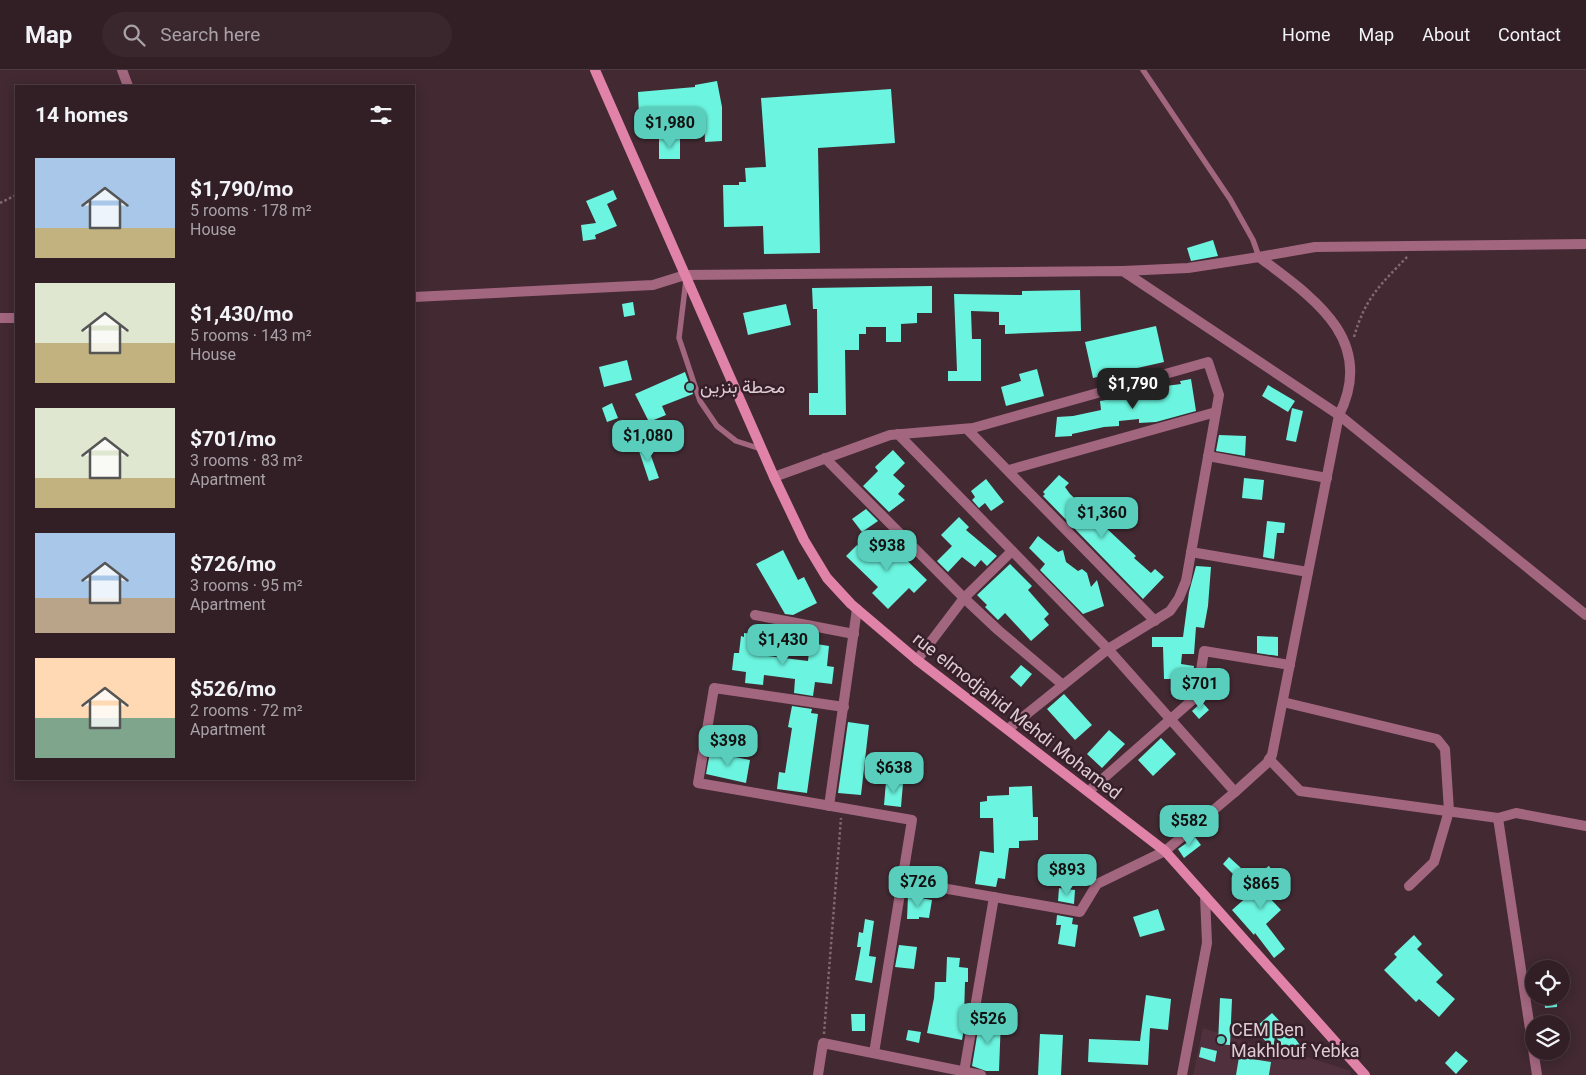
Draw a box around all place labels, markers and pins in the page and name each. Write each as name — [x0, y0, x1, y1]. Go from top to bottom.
pin: $1,980 — [629, 106, 711, 149]
pin: $1,790 — [1092, 368, 1174, 410]
place label: محطة بنزين — [700, 376, 785, 398]
marker: محطة بنزين — [684, 381, 696, 393]
pin: $1,080 — [607, 420, 689, 462]
pin: $1,360 — [1061, 496, 1143, 539]
pin: $938 — [857, 530, 917, 572]
pin: $1,430 — [742, 624, 824, 666]
pin: $701 — [1170, 668, 1230, 710]
pin: $398 — [698, 724, 758, 767]
pin: $638 — [864, 752, 924, 794]
pin: $582 — [1159, 804, 1219, 847]
pin: $893 — [1037, 854, 1097, 896]
pin: $726 — [888, 866, 948, 908]
pin: $865 — [1231, 868, 1291, 910]
pin: $526 — [958, 1002, 1018, 1045]
place label: CEM Ben Makhlouf Yebka — [1231, 1019, 1360, 1061]
marker: CEM Ben Makhlouf Yebka — [1215, 1034, 1227, 1046]

